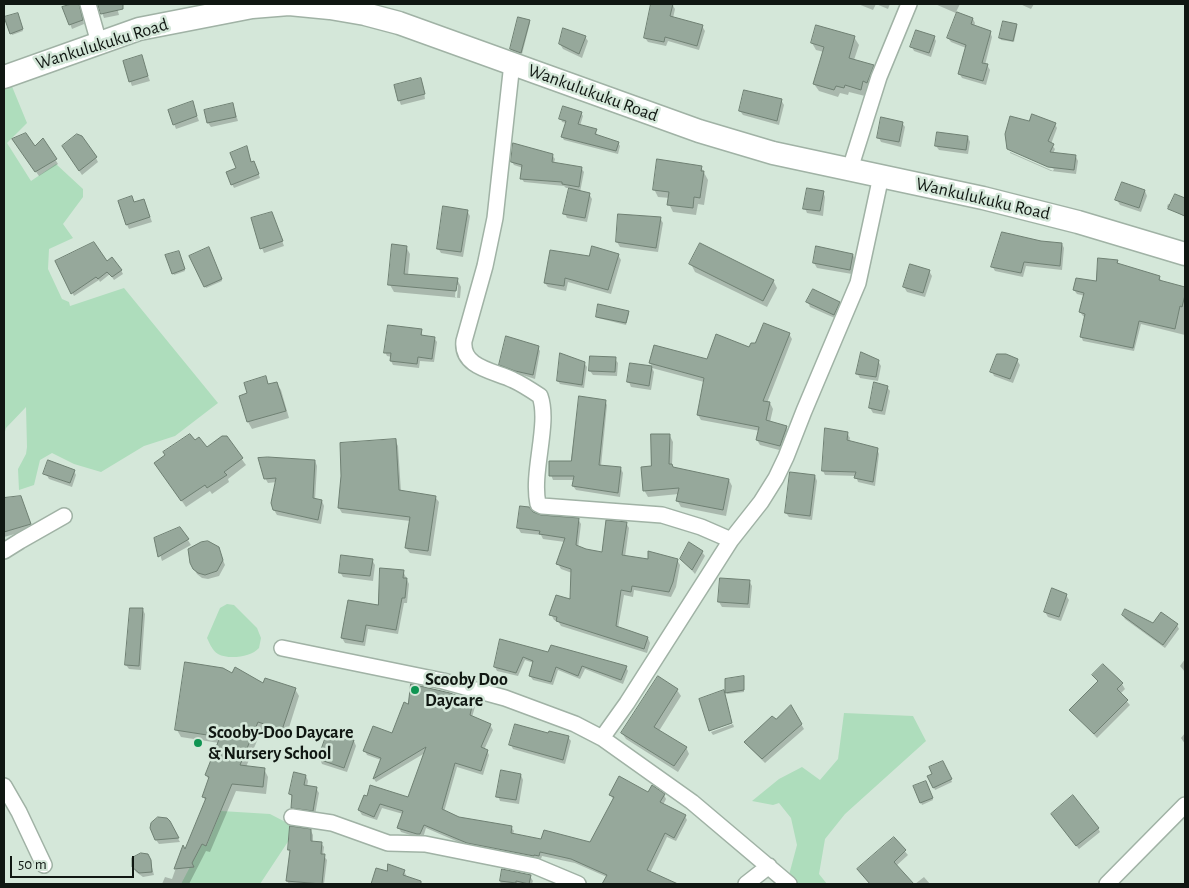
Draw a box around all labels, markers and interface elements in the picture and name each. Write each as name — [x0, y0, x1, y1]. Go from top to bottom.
street label: Wankulukuku Road — [33, 14, 171, 74]
street label: Wankulukuku Road — [525, 59, 661, 127]
street label: Wankulukuku Road — [914, 173, 1052, 225]
place label: Scooby Doo Daycare — [425, 669, 508, 712]
marker: Scooby Doo Daycare — [409, 684, 421, 696]
place label: Scooby-Doo Daycare & Nursery School — [208, 722, 353, 764]
marker: Scooby-Doo Daycare & Nursery School — [192, 737, 204, 749]
scale bar — [12, 846, 136, 878]
text: 50 m — [18, 857, 47, 872]

